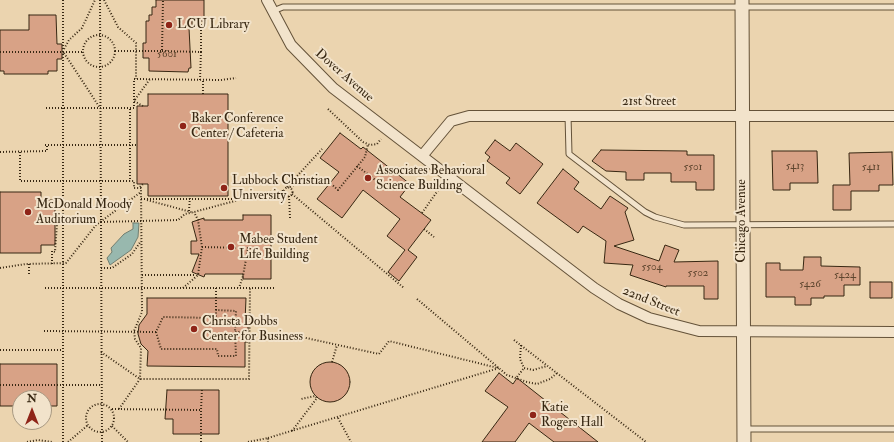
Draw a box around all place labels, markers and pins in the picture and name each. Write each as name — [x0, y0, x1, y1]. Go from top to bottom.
place label: LCU Library — [177, 17, 249, 33]
marker: LCU Library — [164, 20, 174, 30]
place label: Baker Conference Center / Cafeteria — [191, 111, 284, 142]
marker: Baker Conference Center / Cafeteria — [178, 121, 188, 131]
place label: Associates Behavioral Science Building — [376, 163, 485, 194]
place label: Lubbock Christian University — [232, 173, 330, 204]
marker: Associates Behavioral Science Building — [363, 173, 373, 183]
marker: Lubbock Christian University — [219, 183, 229, 193]
place label: McDonald Moody Auditorium — [36, 197, 132, 228]
marker: McDonald Moody Auditorium — [23, 207, 33, 217]
place label: Mabee Student Life Building — [239, 232, 318, 263]
marker: Mabee Student Life Building — [226, 242, 236, 252]
place label: Christa Dobbs Center for Business — [202, 314, 303, 345]
marker: Christa Dobbs Center for Business — [189, 324, 199, 334]
place label: Katie Rogers Hall — [541, 400, 603, 431]
marker: Katie Rogers Hall — [528, 410, 538, 420]

